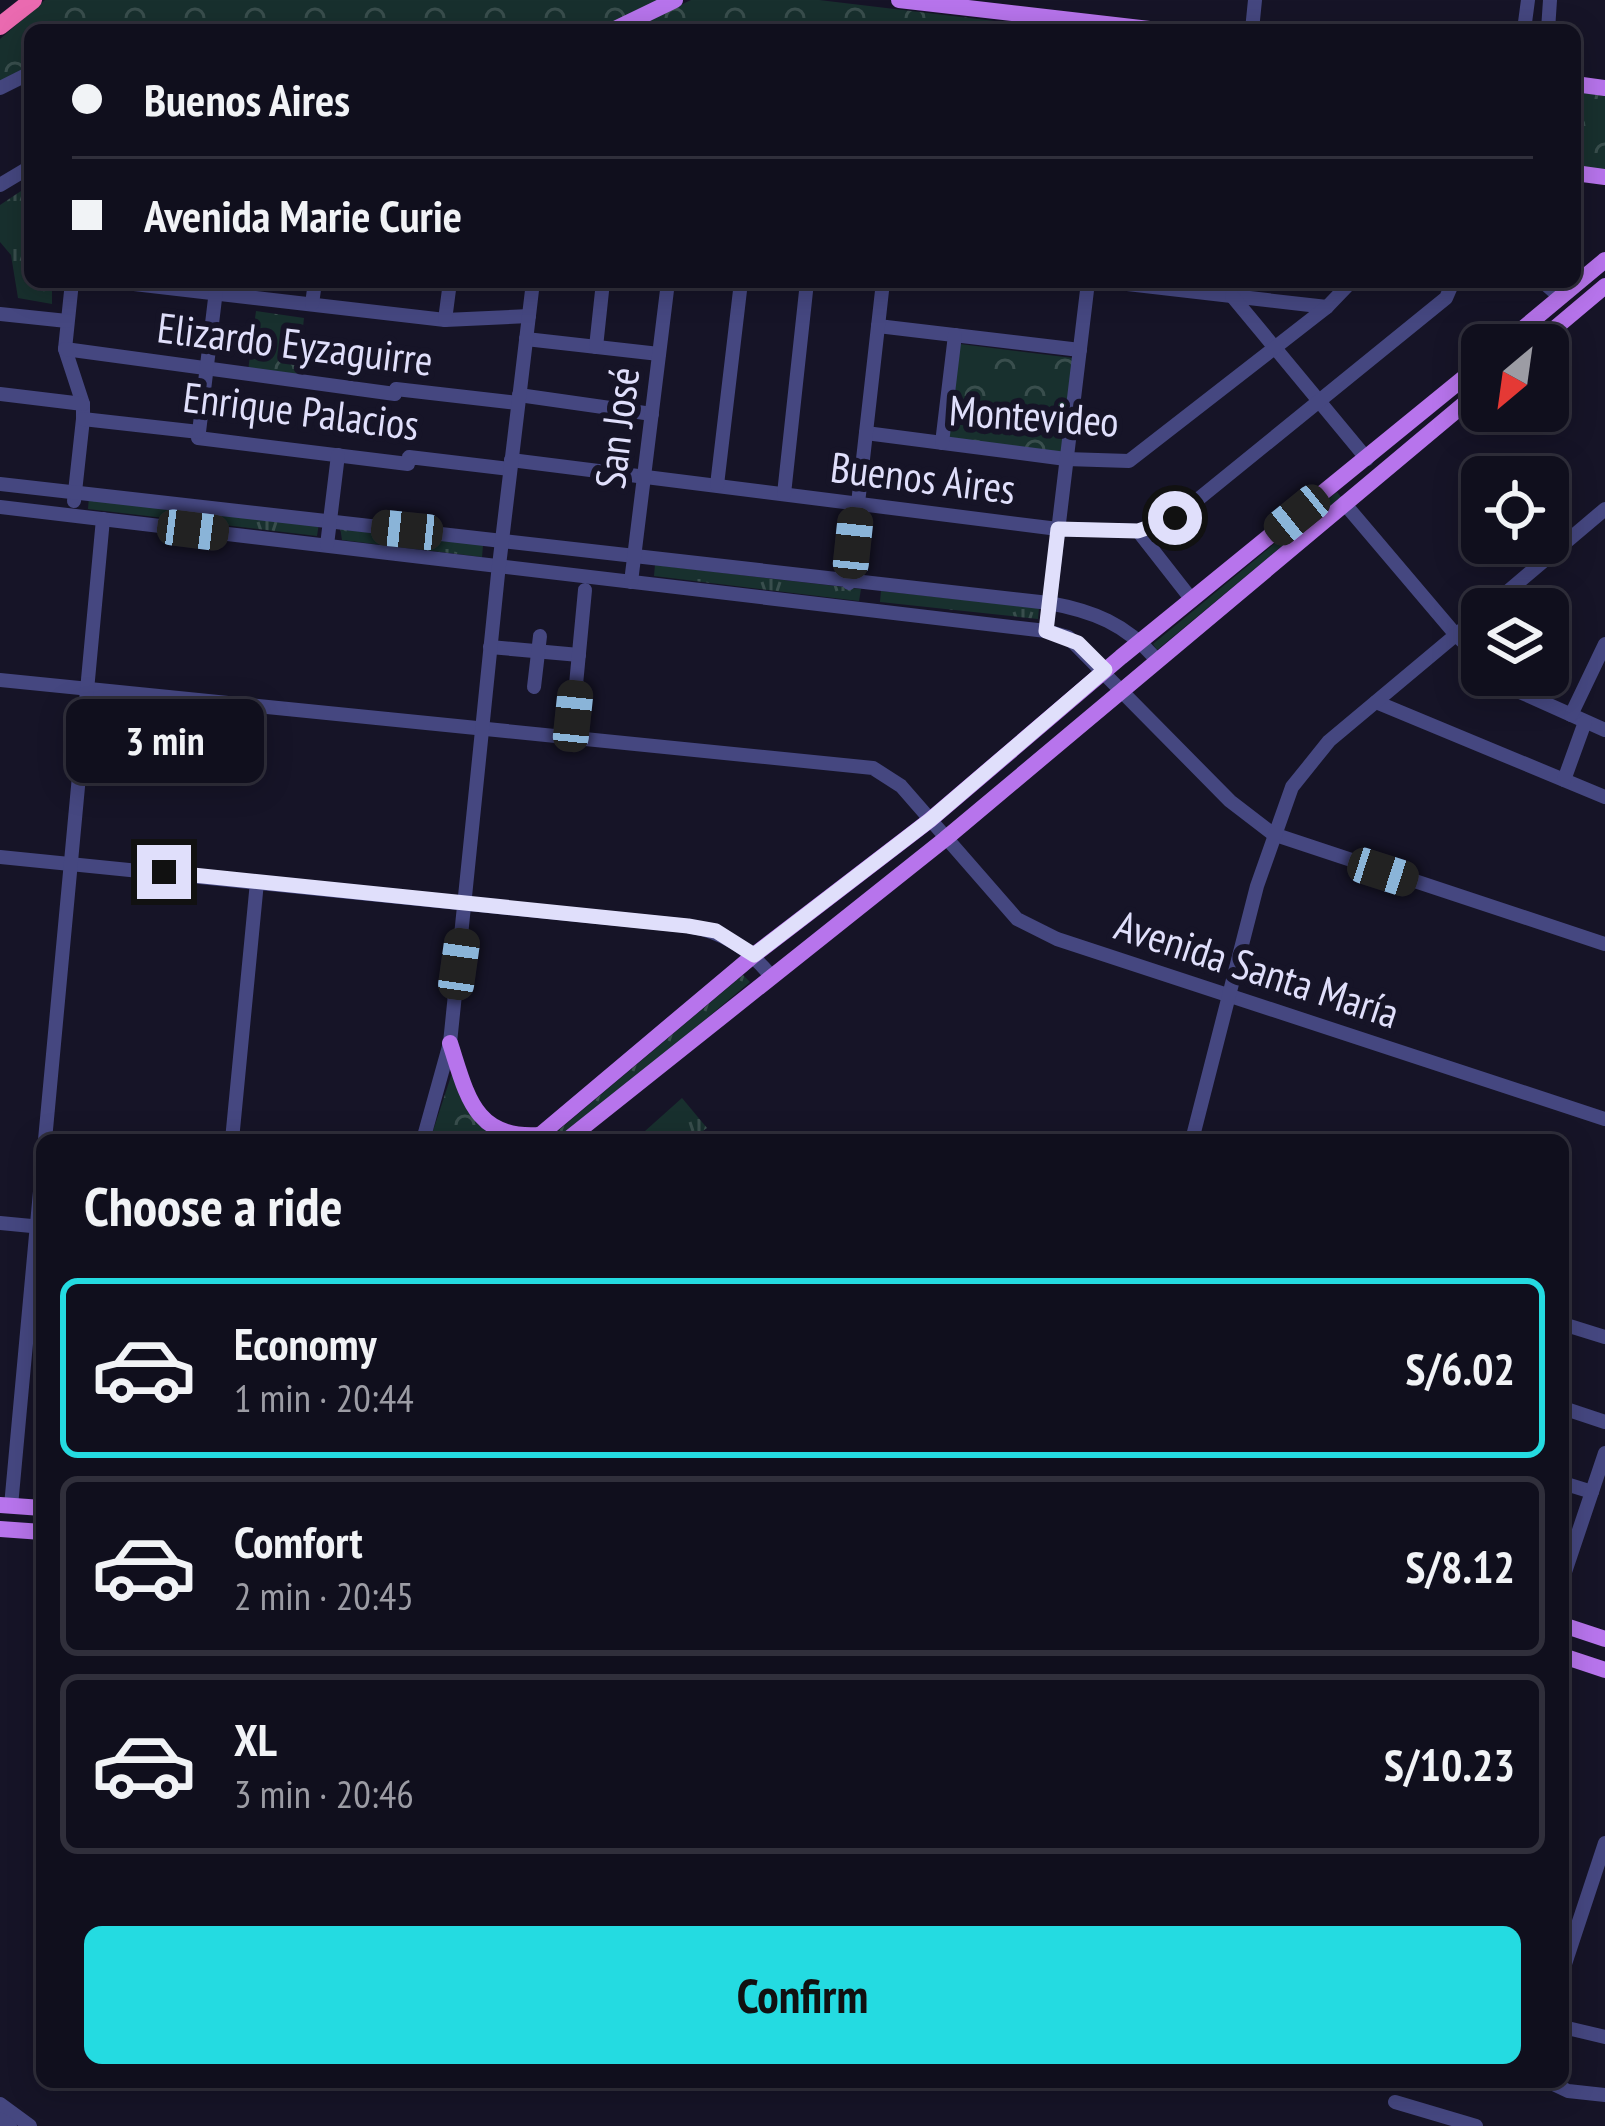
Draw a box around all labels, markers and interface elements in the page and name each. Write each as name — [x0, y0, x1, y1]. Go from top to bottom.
text: Buenos Aires — [144, 70, 350, 128]
text: Avenida Marie Curie — [144, 186, 462, 244]
street label: Elizardo Eyzaguirre — [154, 299, 436, 388]
north arrow — [1461, 324, 1569, 432]
map controls — [1461, 324, 1569, 696]
street label: San José — [582, 364, 651, 492]
street label: Enrique Palacios — [180, 369, 422, 452]
street label: Montevideo — [947, 382, 1121, 449]
street label: Buenos Aires — [827, 439, 1019, 516]
button: locate — [1461, 456, 1569, 564]
car — [1258, 478, 1336, 552]
route start — [1148, 491, 1202, 545]
car — [831, 505, 875, 581]
car — [155, 508, 231, 552]
car — [369, 508, 445, 552]
button: layers — [1461, 588, 1569, 696]
car — [551, 678, 595, 754]
callout: 3 min — [65, 698, 263, 782]
text: 3 min — [126, 715, 204, 766]
car — [1343, 844, 1423, 900]
route end — [137, 845, 191, 899]
street label: Avenida Santa María — [1108, 897, 1406, 1040]
car — [436, 926, 482, 1002]
text: Choose a ride — [84, 1171, 343, 1241]
icon: car — [90, 1314, 198, 1422]
text: Economy — [234, 1314, 377, 1372]
text: S/6.02 — [1405, 1339, 1515, 1397]
text: 1 min · 20:44 — [234, 1372, 414, 1423]
icon: car — [90, 1512, 198, 1620]
text: Comfort — [234, 1512, 363, 1570]
text: S/8.12 — [1405, 1537, 1515, 1595]
text: 2 min · 20:45 — [234, 1570, 414, 1621]
icon: car — [90, 1710, 198, 1818]
text: XL — [234, 1710, 277, 1768]
text: S/10.23 — [1384, 1735, 1515, 1793]
text: 3 min · 20:46 — [234, 1768, 414, 1819]
button: Confirm — [84, 1926, 1521, 2064]

